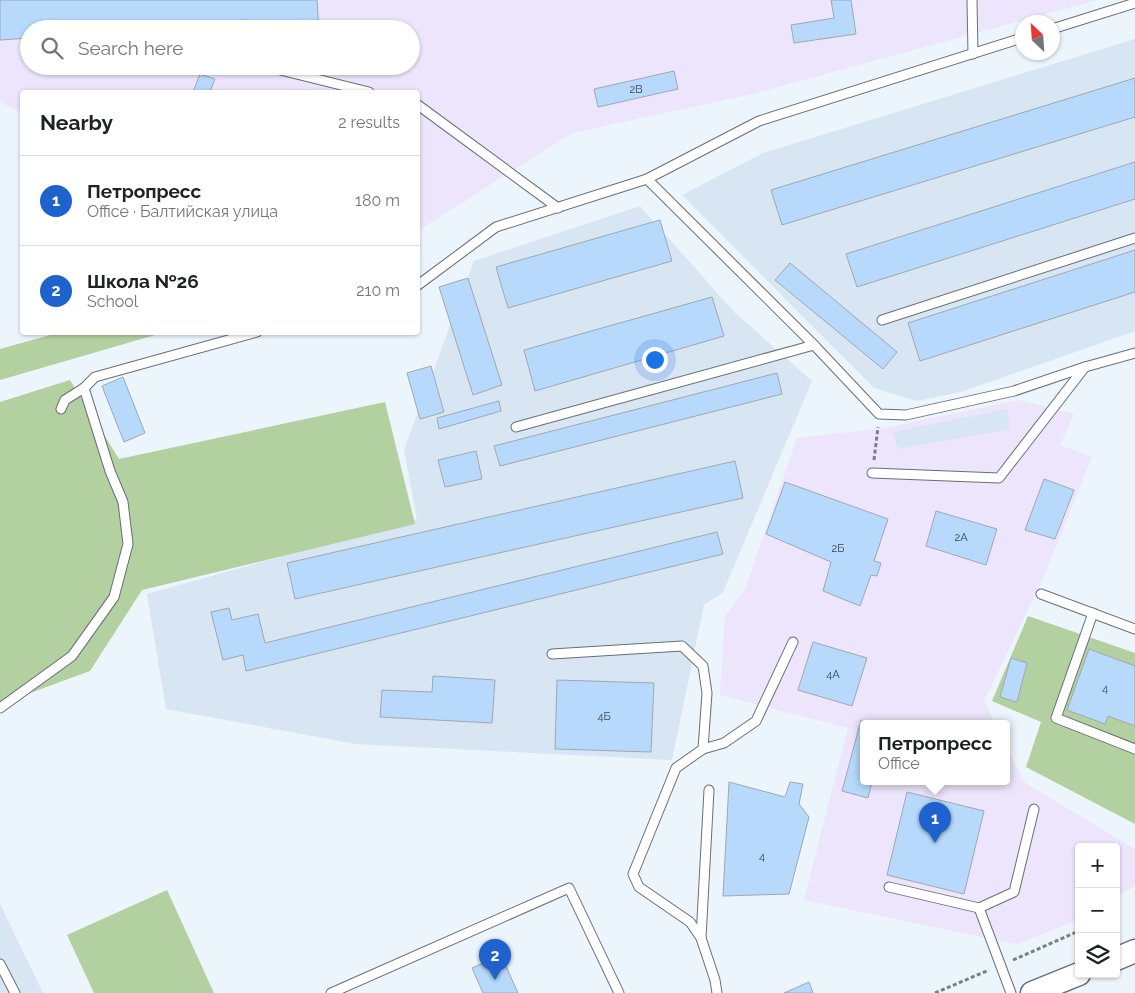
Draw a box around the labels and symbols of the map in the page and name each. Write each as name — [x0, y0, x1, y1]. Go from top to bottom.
north arrow — [1015, 15, 1060, 60]
house number: 2В — [629, 83, 643, 96]
your location — [642, 347, 668, 373]
house number: 2А — [954, 531, 968, 544]
house number: 2Б — [832, 542, 844, 555]
house number: 4А — [826, 668, 840, 681]
house number: 4 — [1102, 682, 1108, 695]
house number: 4Б — [597, 710, 611, 723]
pin: 1 — [919, 802, 951, 843]
house number: 4 — [759, 850, 765, 863]
pin: 2 — [479, 939, 511, 980]

